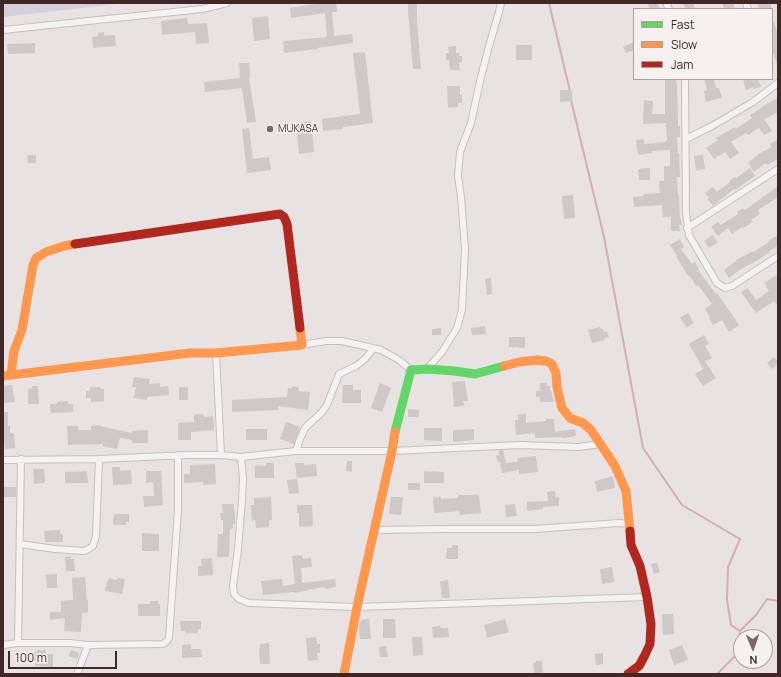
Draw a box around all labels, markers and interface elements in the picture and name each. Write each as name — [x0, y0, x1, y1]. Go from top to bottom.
legend — [633, 8, 773, 80]
text: Fast — [671, 16, 695, 33]
text: Slow — [671, 36, 697, 53]
text: Jam — [671, 56, 693, 73]
place label: MUKASA — [278, 123, 318, 135]
marker: MUKASA — [265, 124, 275, 134]
north arrow — [733, 629, 773, 669]
scale bar — [10, 643, 119, 669]
text: 100 m — [15, 649, 47, 666]
text: N — [749, 653, 758, 668]

